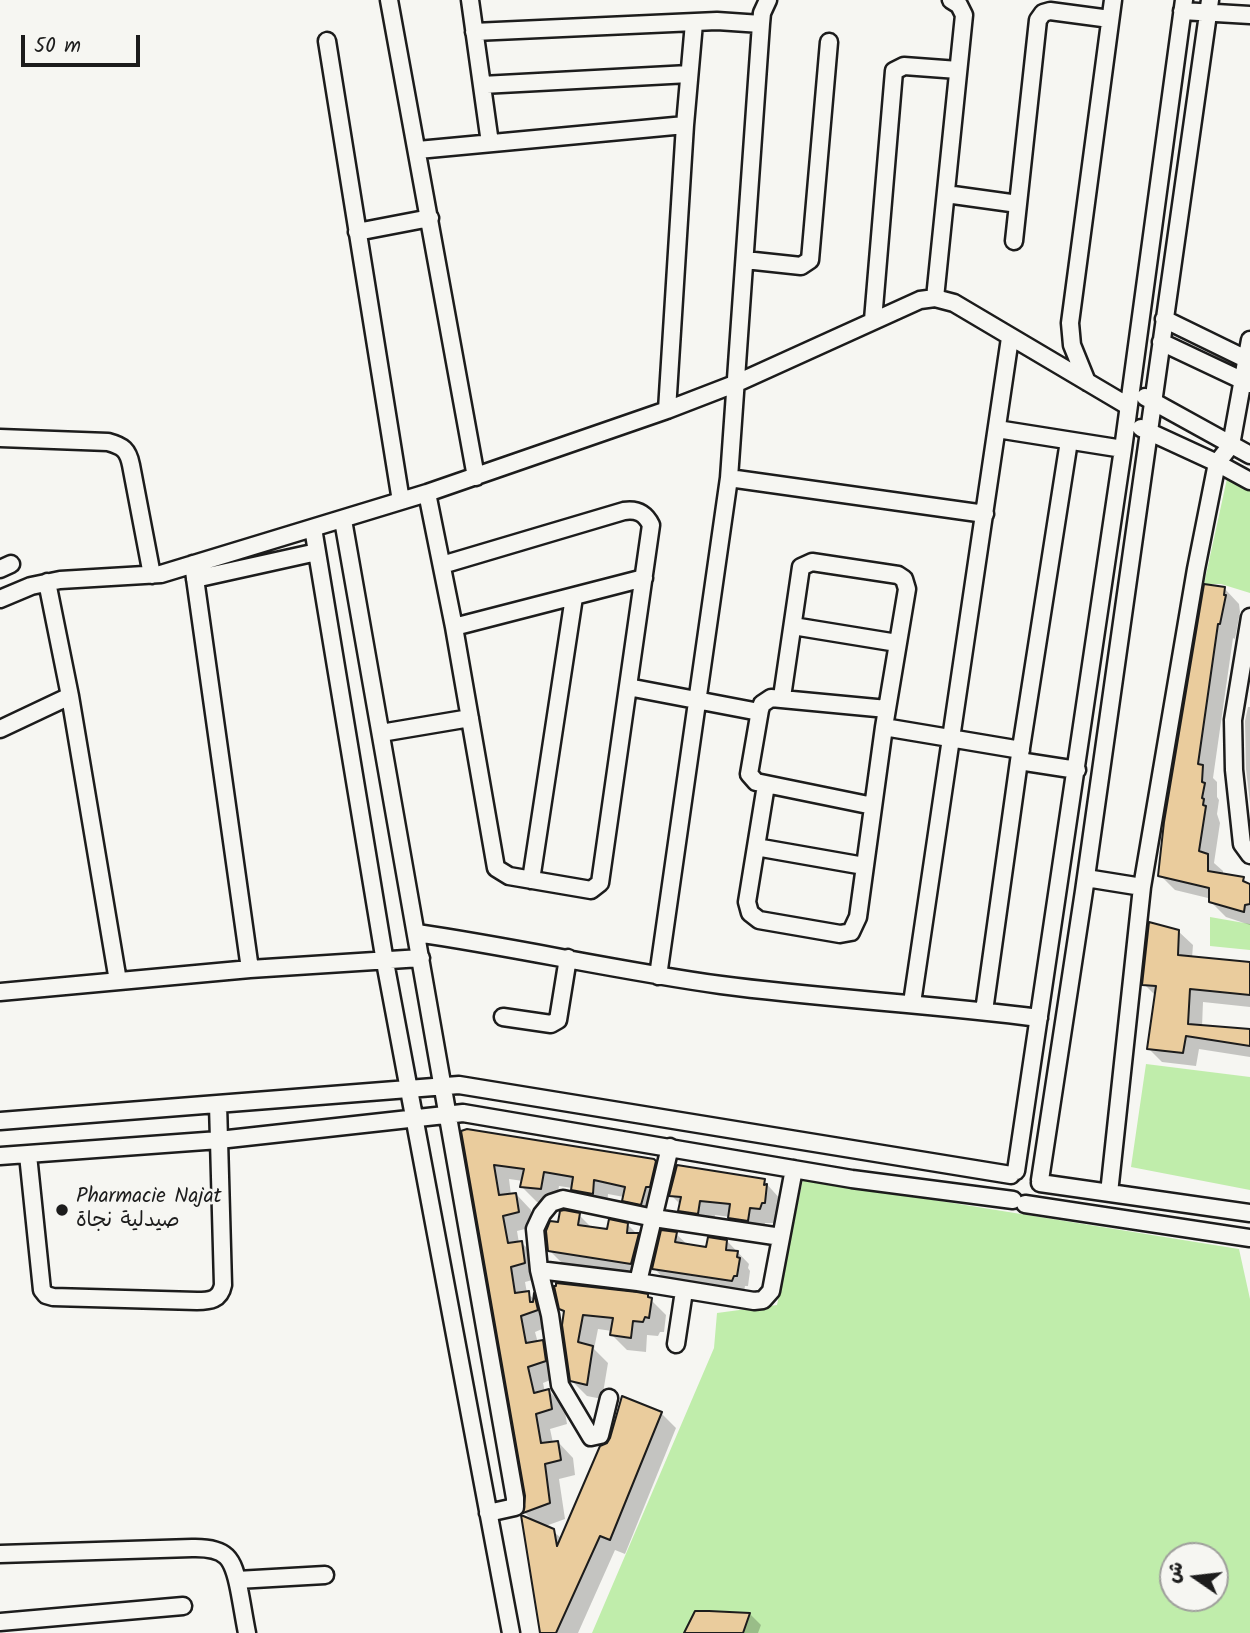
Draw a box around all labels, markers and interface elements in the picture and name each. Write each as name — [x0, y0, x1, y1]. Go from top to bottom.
scale bar — [24, 21, 144, 65]
text: 50 m — [34, 30, 81, 63]
place label: Pharmacie Najat صيدلية نجاة — [76, 1185, 222, 1235]
marker: Pharmacie Najat صيدلية نجاة — [54, 1202, 70, 1218]
north arrow — [1159, 1542, 1229, 1612]
text: ش — [1158, 1559, 1193, 1586]

